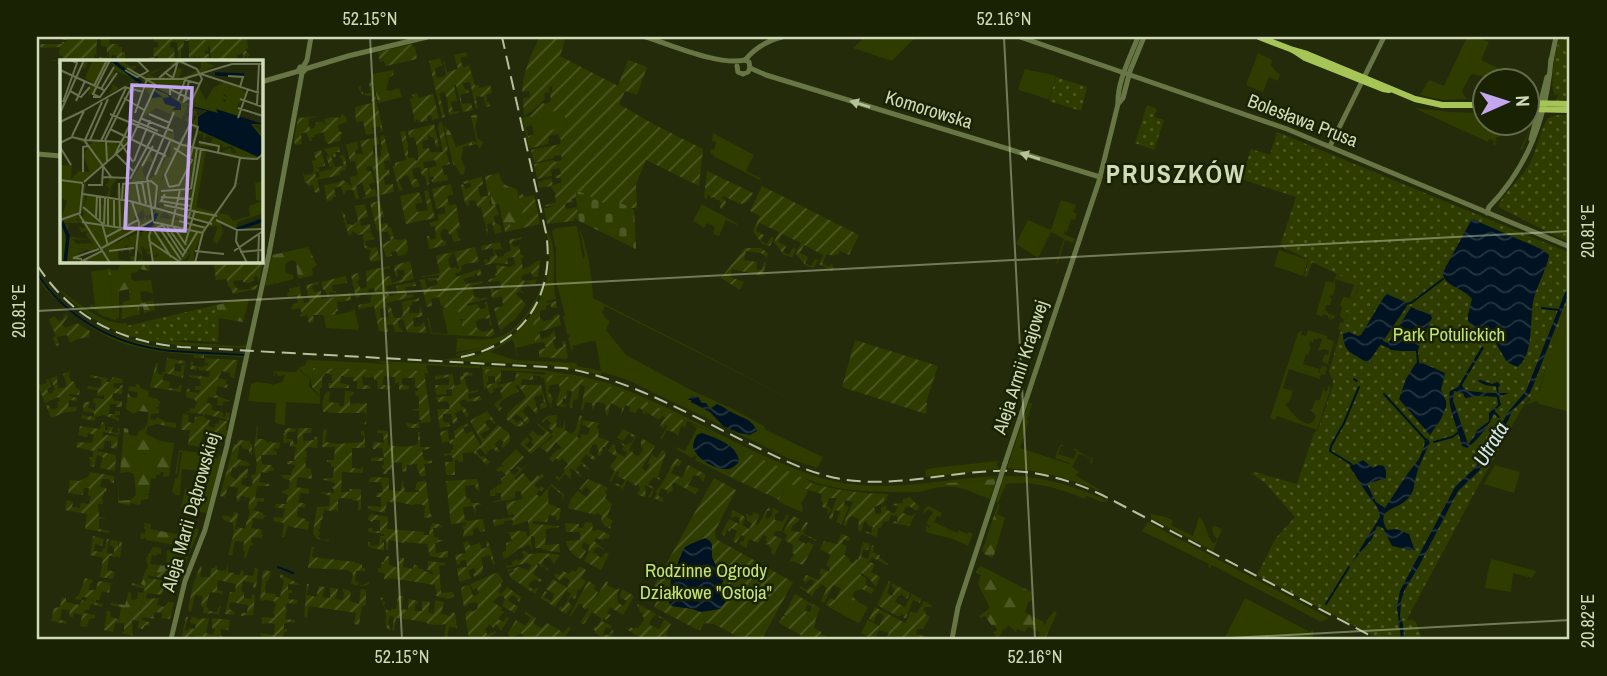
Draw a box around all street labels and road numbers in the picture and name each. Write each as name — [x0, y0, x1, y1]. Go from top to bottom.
street label: Komorowska — [882, 83, 976, 135]
street label: Bolesława Prusa — [1244, 87, 1362, 153]
street label: Aleja Armii Krajowej — [986, 297, 1054, 438]
street label: Aleja Marii Dąbrowskiej — [155, 429, 225, 596]

